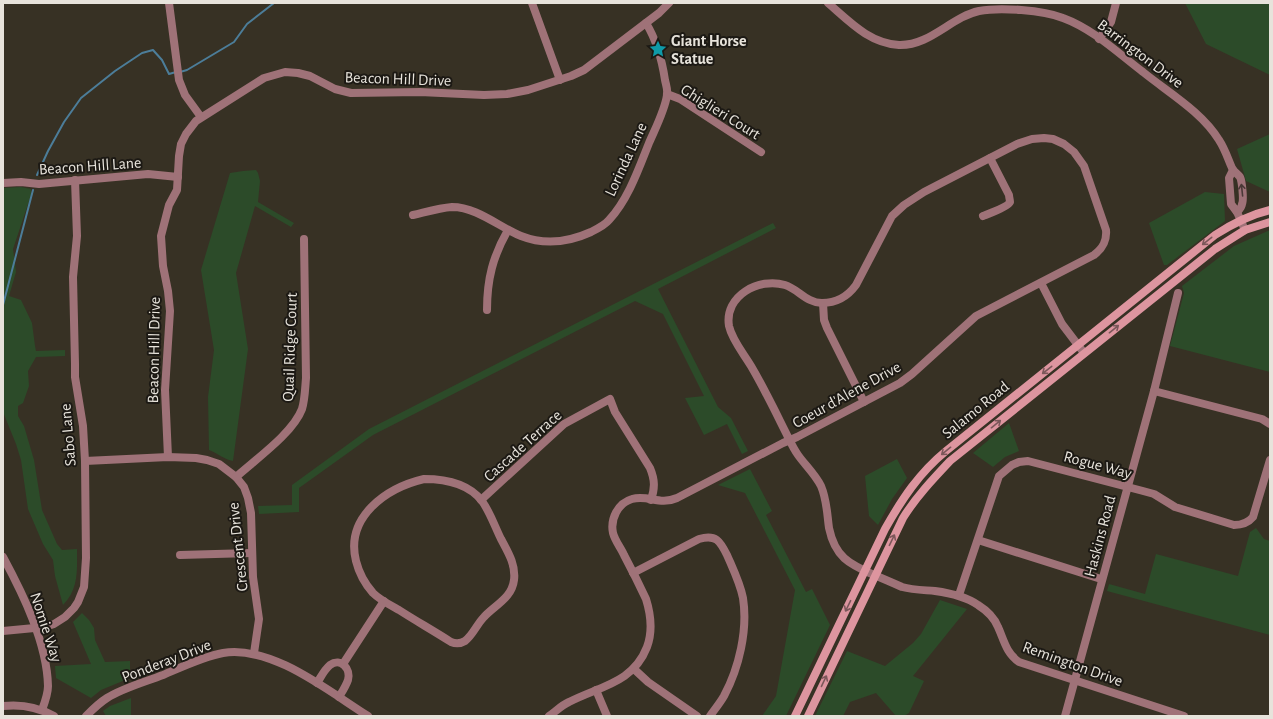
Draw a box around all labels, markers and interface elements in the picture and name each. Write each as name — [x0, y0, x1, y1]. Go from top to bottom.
street label: Barrington Drive — [1095, 16, 1186, 91]
place label: Giant Horse Statue — [671, 33, 747, 67]
place icon: Giant Horse Statue — [648, 39, 668, 59]
street label: Beacon Hill Drive — [344, 69, 452, 89]
street label: Ghiglieri Court — [678, 81, 763, 143]
street label: Lorinda Lane — [602, 120, 650, 199]
street label: Beacon Hill Lane — [38, 154, 142, 178]
one-way arrow — [1238, 184, 1245, 197]
one-way arrow — [1202, 237, 1213, 246]
street label: Quail Ridge Court — [280, 292, 301, 402]
street label: Beacon Hill Drive — [145, 297, 163, 403]
one-way arrow — [1109, 325, 1120, 333]
street label: Coeur d'Alene Drive — [790, 359, 903, 431]
one-way arrow — [1041, 365, 1052, 374]
street label: Salamo Road — [939, 378, 1012, 441]
street label: Sabo Lane — [57, 403, 79, 467]
street label: Cascade Terrace — [481, 407, 565, 485]
one-way arrow — [991, 420, 1002, 428]
one-way arrow — [940, 446, 951, 455]
street label: Rogue Way — [1062, 448, 1134, 483]
street label: Haskins Road — [1081, 494, 1119, 579]
street label: Crescent Drive — [225, 502, 251, 592]
one-way arrow — [889, 534, 896, 546]
street label: Nomie Way — [26, 590, 65, 665]
one-way arrow — [844, 600, 851, 612]
street label: Ponderay Drive — [120, 637, 214, 686]
street label: Remington Drive — [1021, 638, 1125, 689]
one-way arrow — [821, 675, 828, 687]

